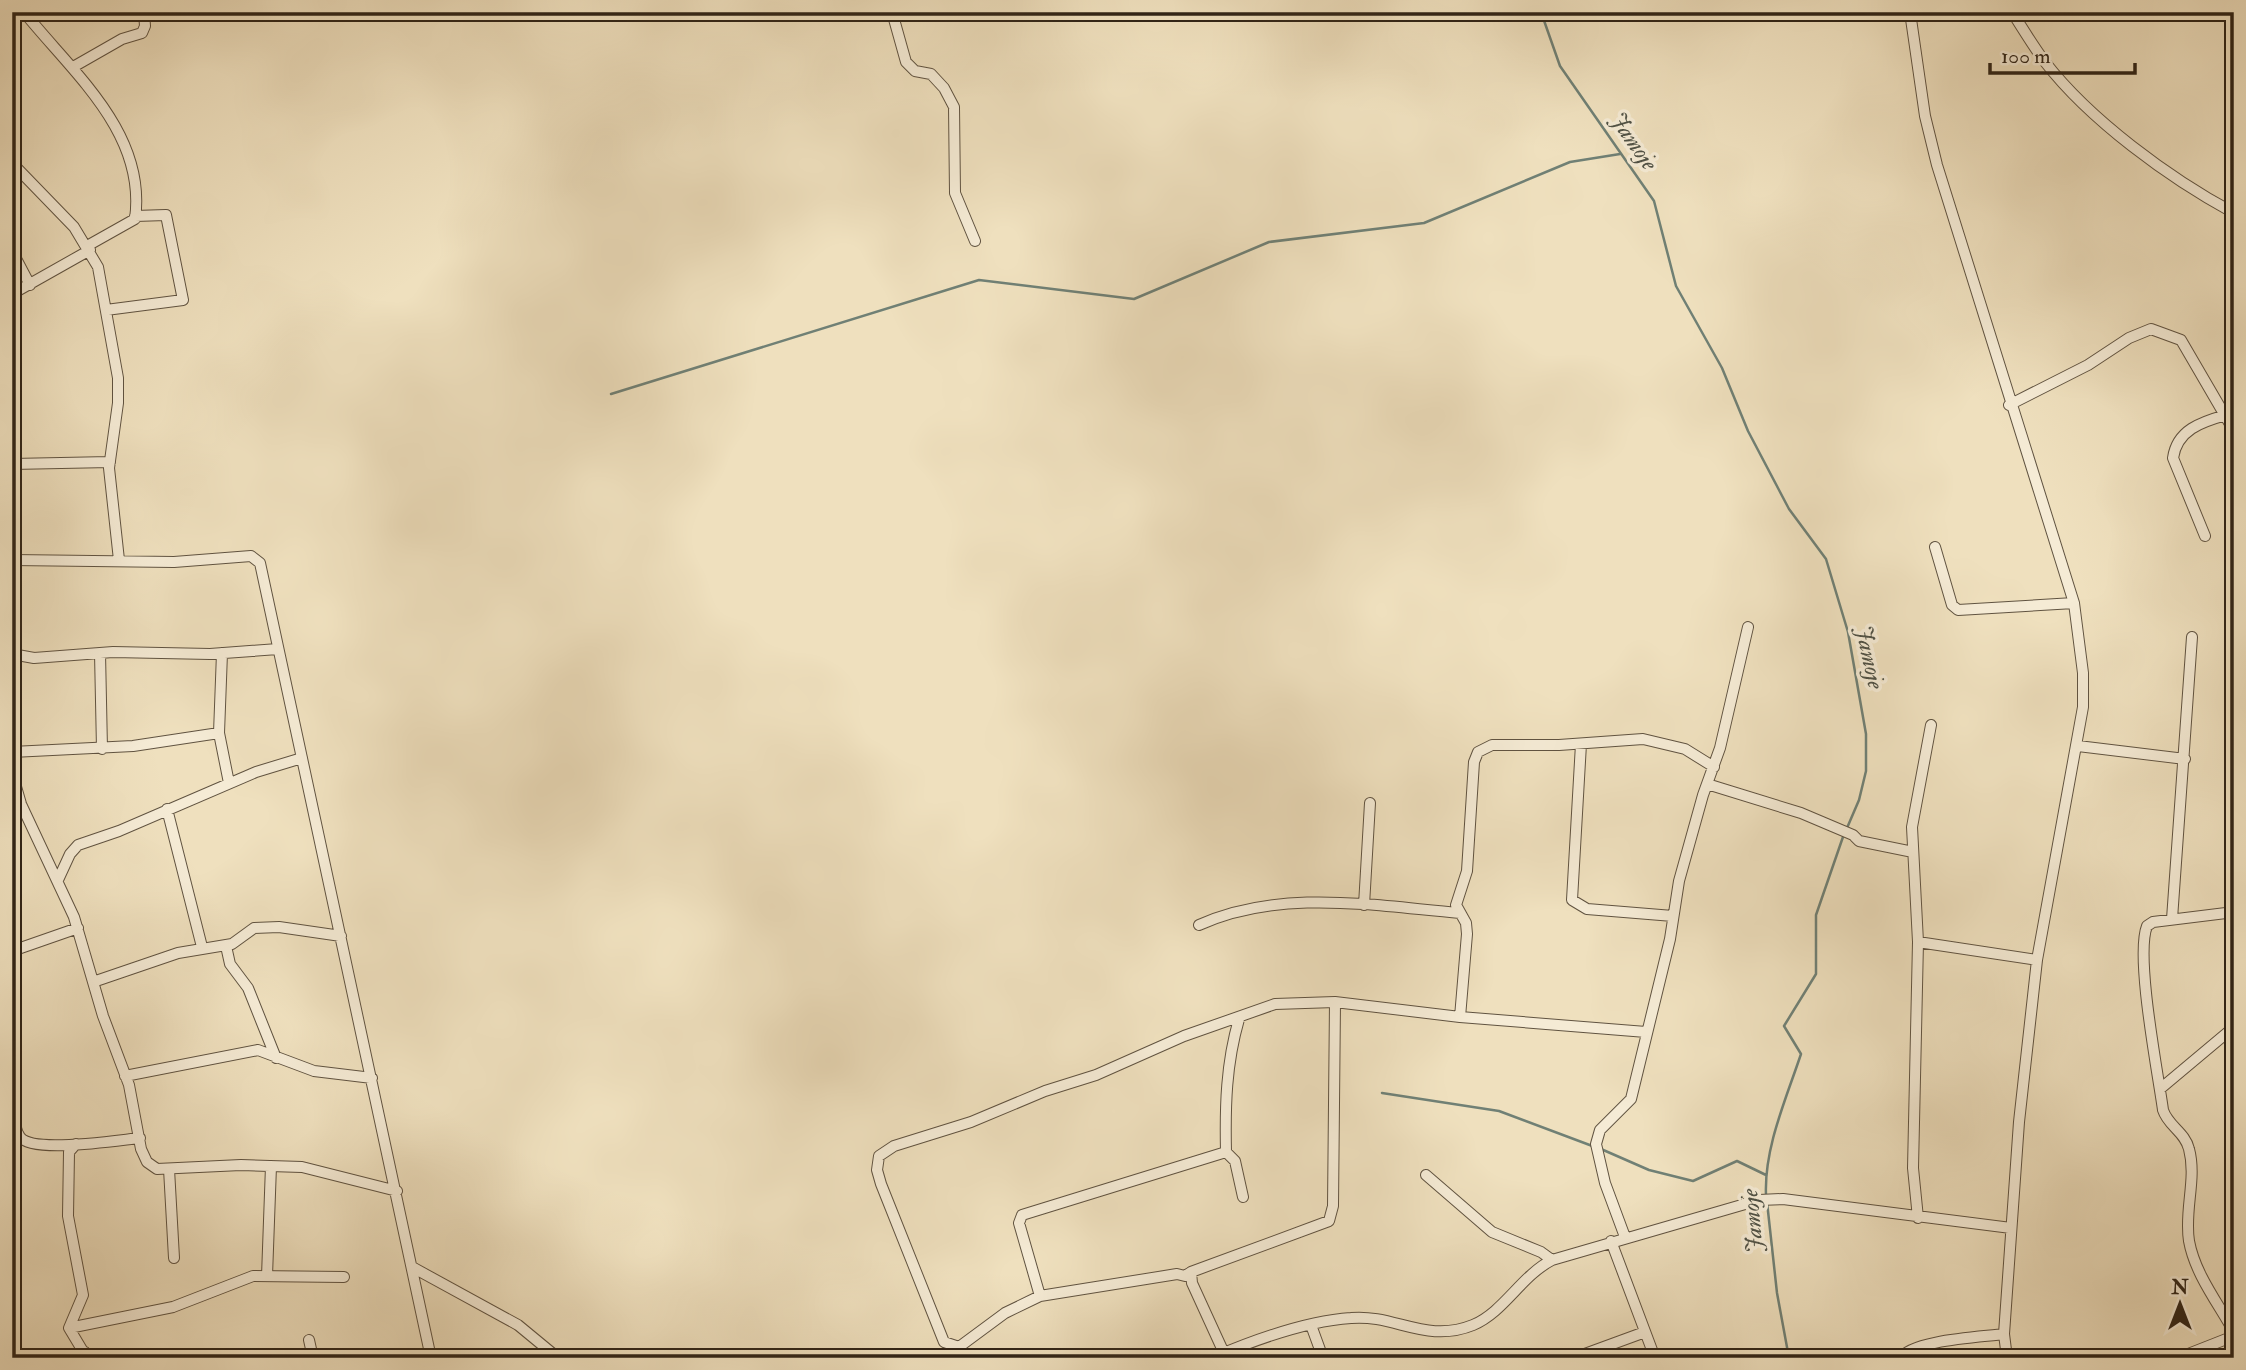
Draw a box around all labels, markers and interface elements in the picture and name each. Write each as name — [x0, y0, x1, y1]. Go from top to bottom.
scale bar — [1990, 32, 2136, 76]
text: 100 m — [2001, 43, 2051, 70]
water label: Jamoje — [1602, 106, 1665, 177]
water label: Jamoje — [1848, 622, 1892, 693]
water label: Jamoje — [1734, 1187, 1771, 1254]
north arrow — [2144, 1268, 2214, 1338]
text: N — [2170, 1276, 2189, 1300]

